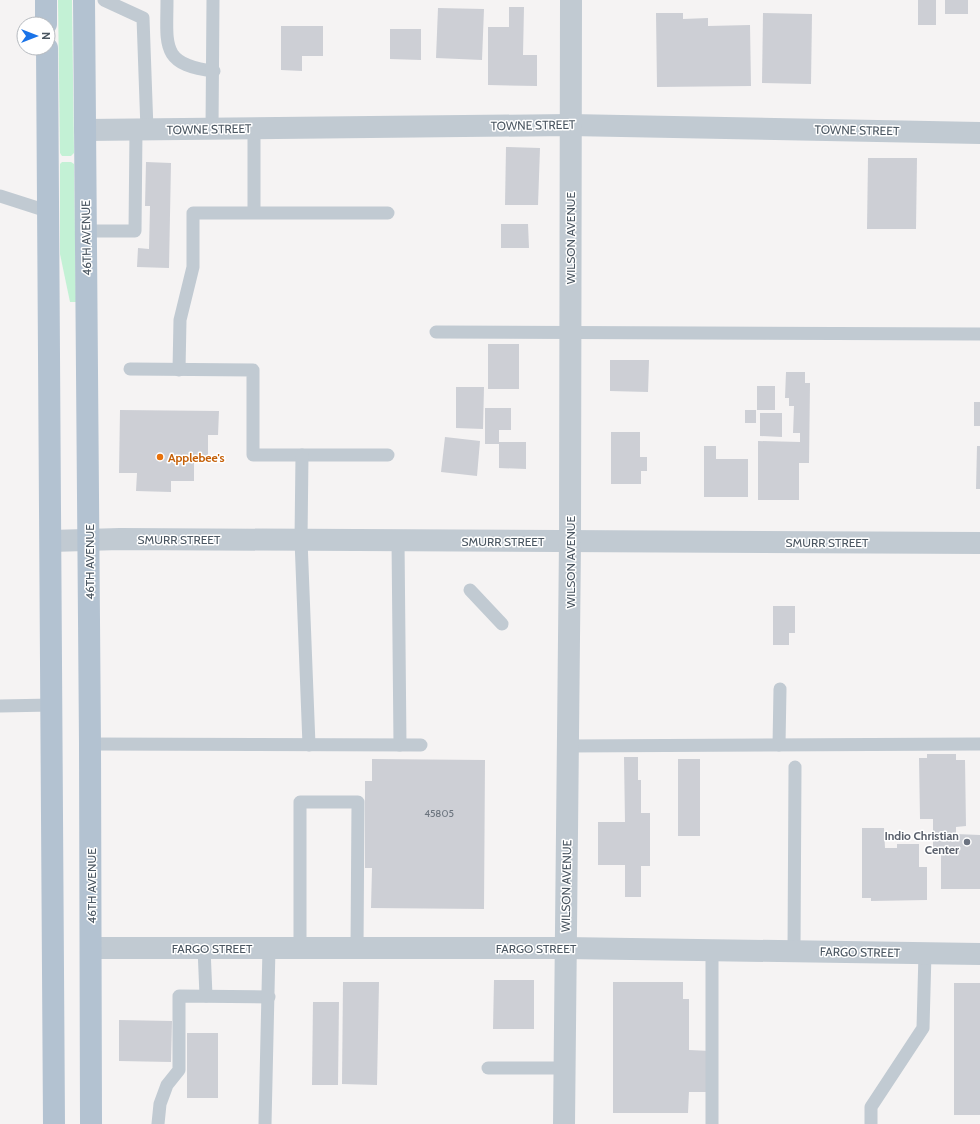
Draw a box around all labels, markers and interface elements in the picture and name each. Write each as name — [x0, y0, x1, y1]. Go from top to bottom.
north arrow — [16, 16, 56, 56]
text: N — [39, 32, 53, 40]
street label: TOWNE STREET — [491, 117, 576, 133]
street label: TOWNE STREET — [167, 121, 252, 137]
street label: TOWNE STREET — [815, 122, 900, 138]
street label: WILSON AVENUE — [563, 191, 578, 284]
street label: 46TH AVENUE — [78, 200, 94, 276]
place label: Applebee's — [168, 450, 225, 465]
marker: Applebee's — [155, 452, 165, 462]
street label: WILSON AVENUE — [563, 515, 578, 608]
street label: 46TH AVENUE — [82, 524, 97, 600]
street label: SMURR STREET — [138, 532, 221, 547]
street label: SMURR STREET — [462, 534, 545, 549]
street label: SMURR STREET — [786, 535, 869, 550]
house number: 45805 — [424, 807, 454, 820]
place label: Indio Christian Center — [884, 828, 959, 857]
marker: Indio Christian Center — [962, 837, 972, 847]
street label: WILSON AVENUE — [558, 839, 574, 932]
street label: 46TH AVENUE — [84, 848, 99, 924]
street label: FARGO STREET — [172, 941, 253, 956]
street label: FARGO STREET — [496, 941, 577, 956]
street label: FARGO STREET — [820, 944, 901, 960]

